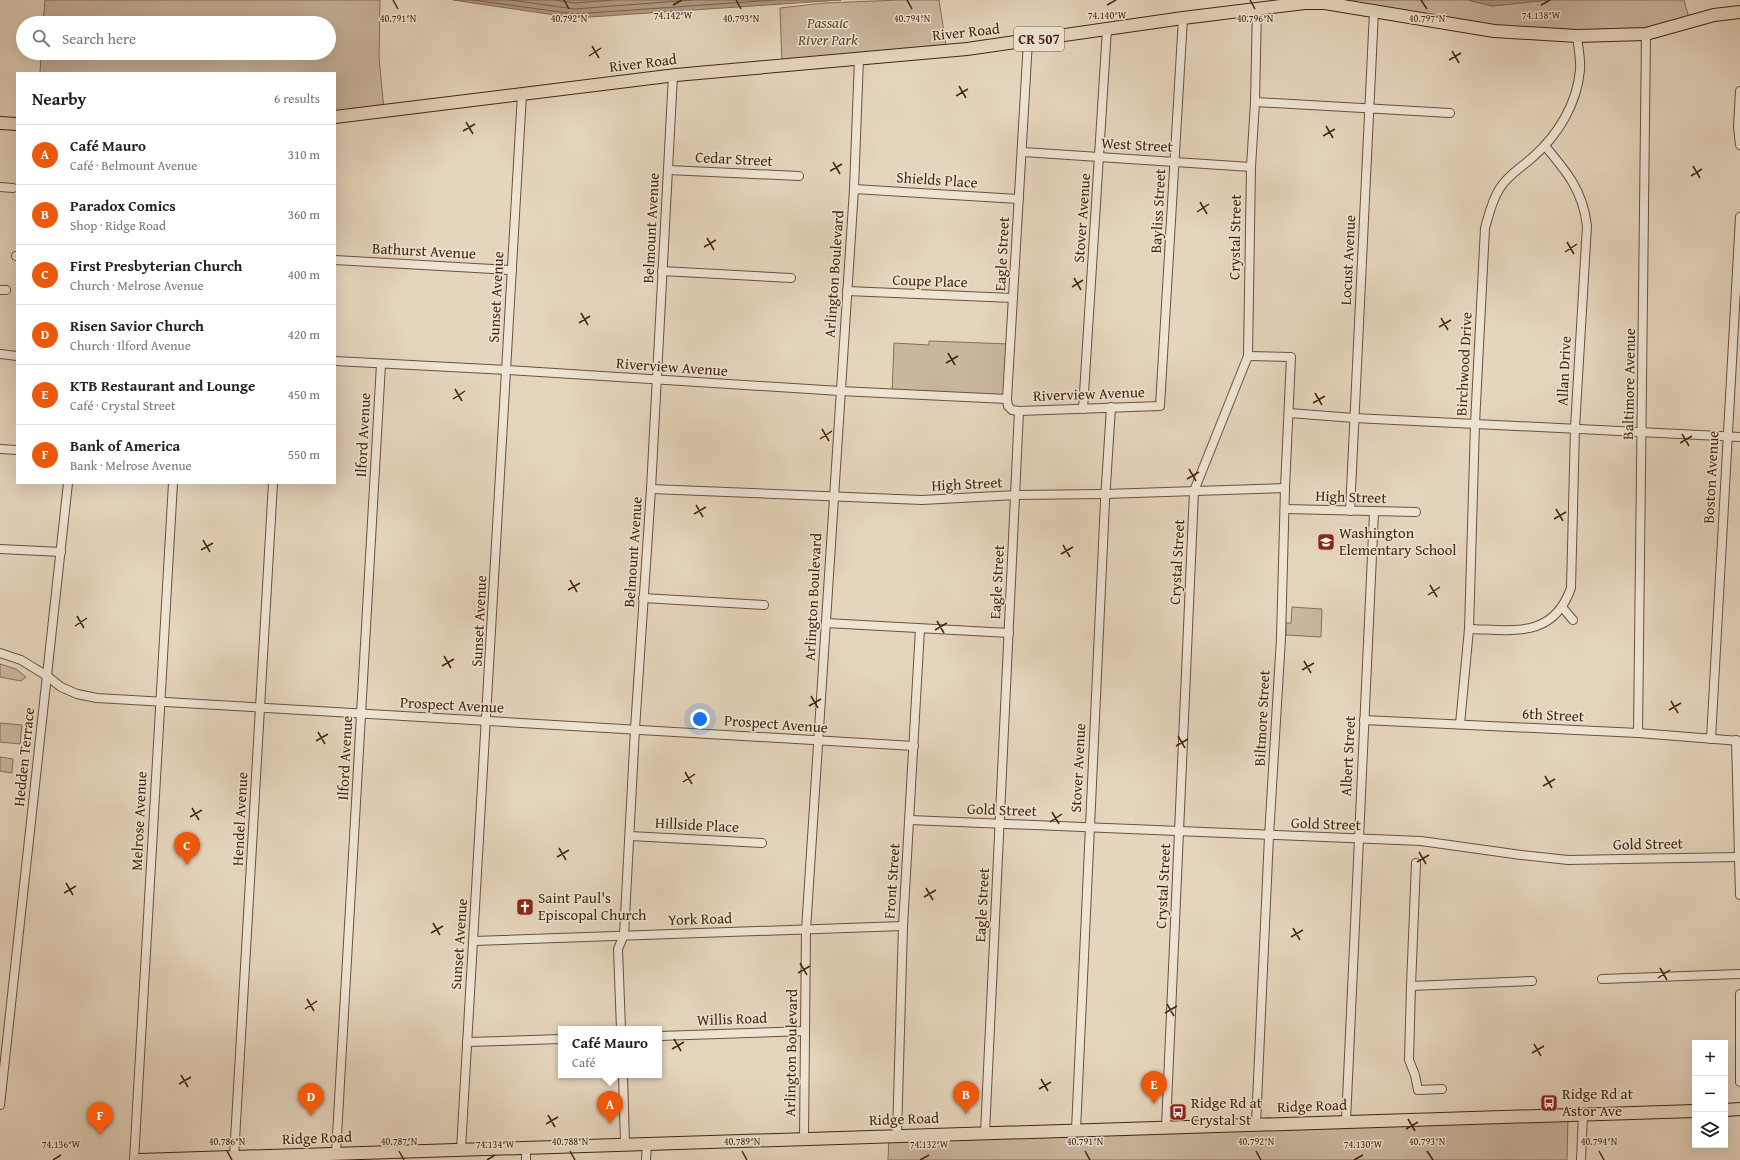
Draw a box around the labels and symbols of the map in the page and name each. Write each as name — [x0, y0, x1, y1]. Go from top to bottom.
text: 74.142°W — [654, 8, 693, 23]
text: 74.140°W — [1088, 8, 1127, 23]
text: 74.138°W — [1522, 8, 1561, 23]
text: 40.791°N — [380, 11, 417, 26]
text: 40.792°N — [551, 11, 588, 26]
text: 40.793°N — [723, 11, 760, 26]
text: 40.794°N — [894, 11, 931, 26]
text: 40.796°N — [1237, 11, 1274, 26]
text: 40.797°N — [1409, 11, 1446, 26]
park label: Passaic River Park — [797, 12, 858, 50]
street label: River Road — [931, 18, 1001, 45]
road number: CR 507 — [1014, 27, 1064, 51]
street label: River Road — [608, 48, 678, 77]
street label: West Street — [1101, 132, 1174, 157]
street label: Cedar Street — [695, 146, 774, 171]
street label: Shields Place — [896, 166, 978, 193]
street label: Bayliss Street — [1145, 167, 1170, 254]
street label: Belmount Avenue — [637, 172, 664, 284]
street label: Stover Avenue — [1068, 172, 1095, 263]
street label: Crystal Street — [1223, 193, 1246, 280]
street label: Arlington Boulevard — [819, 209, 848, 339]
street label: Locust Avenue — [1335, 214, 1360, 306]
street label: Eagle Street — [989, 215, 1014, 292]
street label: Bathurst Avenue — [371, 237, 477, 264]
street label: Sunset Avenue — [483, 251, 508, 343]
street label: Coupe Place — [892, 269, 968, 292]
street label: Birchwood Drive — [1450, 311, 1477, 417]
street label: Baltimore Avenue — [1617, 328, 1640, 440]
street label: Allan Drive — [1551, 335, 1576, 406]
street label: Riverview Avenue — [615, 352, 729, 381]
street label: Riverview Avenue — [1033, 381, 1145, 406]
street label: Ilford Avenue — [350, 392, 375, 478]
street label: Boston Avenue — [1698, 430, 1723, 524]
street label: High Street — [931, 471, 1004, 496]
street label: High Street — [1315, 485, 1388, 508]
street label: Belmount Avenue — [618, 496, 647, 608]
street label: Crystal Street — [1164, 518, 1189, 605]
place label: Washington Elementary School — [1339, 522, 1457, 560]
street label: Arlington Boulevard — [799, 532, 826, 661]
school or university icon: Washington Elementary School — [1316, 532, 1336, 552]
street label: Eagle Street — [984, 543, 1009, 620]
street label: Sunset Avenue — [466, 575, 491, 667]
street label: Biltmore Street — [1248, 669, 1275, 767]
street label: Prospect Avenue — [399, 691, 505, 718]
street label: 6th Street — [1521, 702, 1585, 727]
street label: Hedden Terrace — [8, 706, 39, 808]
your location — [690, 709, 710, 729]
street label: Prospect Avenue — [723, 709, 829, 738]
street label: Albert Street — [1335, 714, 1360, 797]
street label: Ilford Avenue — [332, 715, 357, 801]
street label: Stover Avenue — [1065, 723, 1090, 813]
street label: Melrose Avenue — [125, 771, 152, 871]
street label: Hendel Avenue — [227, 771, 252, 866]
street label: Gold Street — [967, 798, 1038, 821]
street label: Hillside Place — [654, 812, 740, 837]
street label: Gold Street — [1291, 812, 1362, 835]
pin: C — [174, 832, 200, 865]
street label: Gold Street — [1613, 832, 1684, 855]
street label: Front Street — [878, 842, 905, 920]
street label: Crystal Street — [1150, 842, 1175, 929]
street label: Eagle Street — [969, 866, 994, 943]
place label: Saint Paul's Episcopal Church — [538, 887, 647, 925]
church icon: Saint Paul's Episcopal Church — [515, 897, 535, 917]
street label: Sunset Avenue — [445, 898, 472, 990]
street label: York Road — [668, 907, 732, 930]
street label: Arlington Boulevard — [779, 989, 802, 1117]
street label: Willis Road — [697, 1007, 767, 1030]
pin: E — [1141, 1071, 1167, 1104]
pin: B — [953, 1081, 979, 1114]
pin: D — [298, 1083, 324, 1116]
place label: Ridge Rd at Astor Ave — [1562, 1083, 1634, 1121]
pin: A — [597, 1091, 623, 1124]
place label: Ridge Rd at Crystal St — [1191, 1092, 1263, 1130]
bus stop icon: Ridge Rd at Astor Ave — [1539, 1093, 1559, 1113]
street label: Ridge Road — [1277, 1094, 1347, 1117]
pin: F — [87, 1102, 113, 1135]
bus stop icon: Ridge Rd at Crystal St — [1168, 1102, 1188, 1122]
street label: Ridge Road — [869, 1107, 939, 1130]
street label: Ridge Road — [282, 1126, 352, 1149]
text: 40.786°N — [209, 1134, 246, 1149]
text: 40.787°N — [381, 1134, 418, 1149]
text: 40.788°N — [552, 1134, 589, 1149]
text: 40.789°N — [724, 1134, 761, 1149]
text: 40.791°N — [1067, 1134, 1104, 1149]
text: 40.792°N — [1238, 1134, 1275, 1149]
text: 40.793°N — [1409, 1134, 1446, 1149]
text: 40.794°N — [1581, 1134, 1618, 1149]
text: 74.136°W — [42, 1137, 81, 1152]
text: 74.134°W — [476, 1137, 515, 1152]
text: 74.132°W — [910, 1137, 949, 1152]
text: 74.130°W — [1344, 1137, 1383, 1152]

